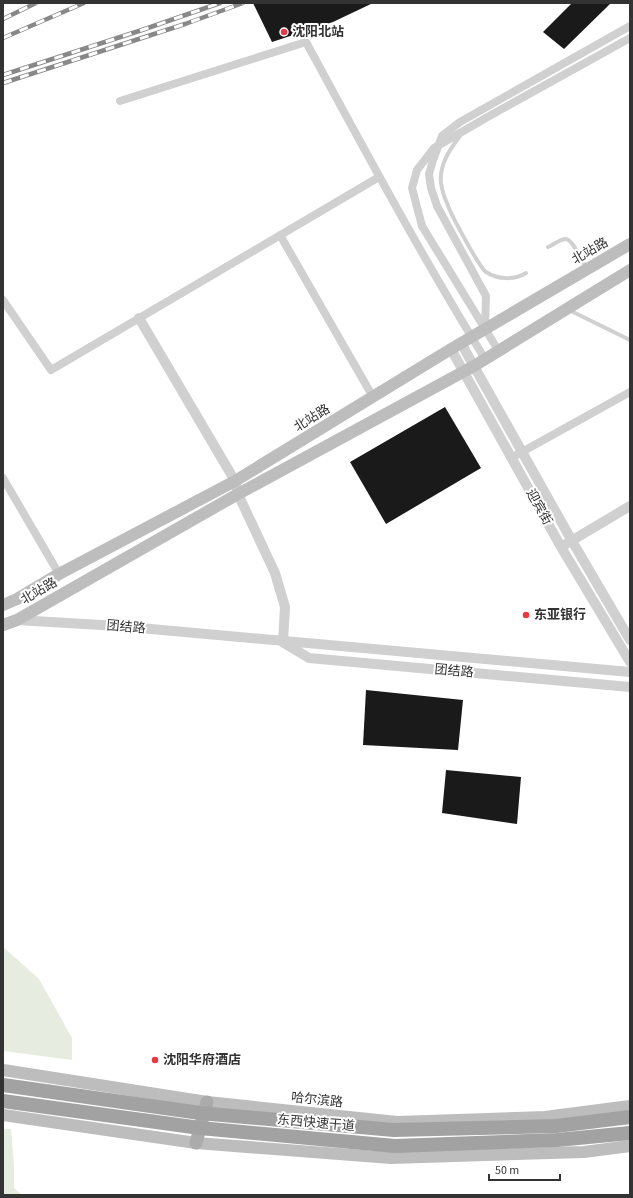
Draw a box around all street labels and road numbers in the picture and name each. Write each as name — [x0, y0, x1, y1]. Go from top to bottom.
street label: 北站路 — [569, 233, 611, 269]
street label: 北站路 — [291, 400, 333, 436]
street label: 迎宾街 — [522, 486, 556, 528]
street label: 北站路 — [18, 573, 60, 609]
street label: 团结路 — [106, 616, 146, 638]
street label: 团结路 — [434, 660, 474, 682]
street label: 哈尔滨路 — [290, 1088, 344, 1112]
street label: 东西快速干道 — [276, 1111, 356, 1135]

